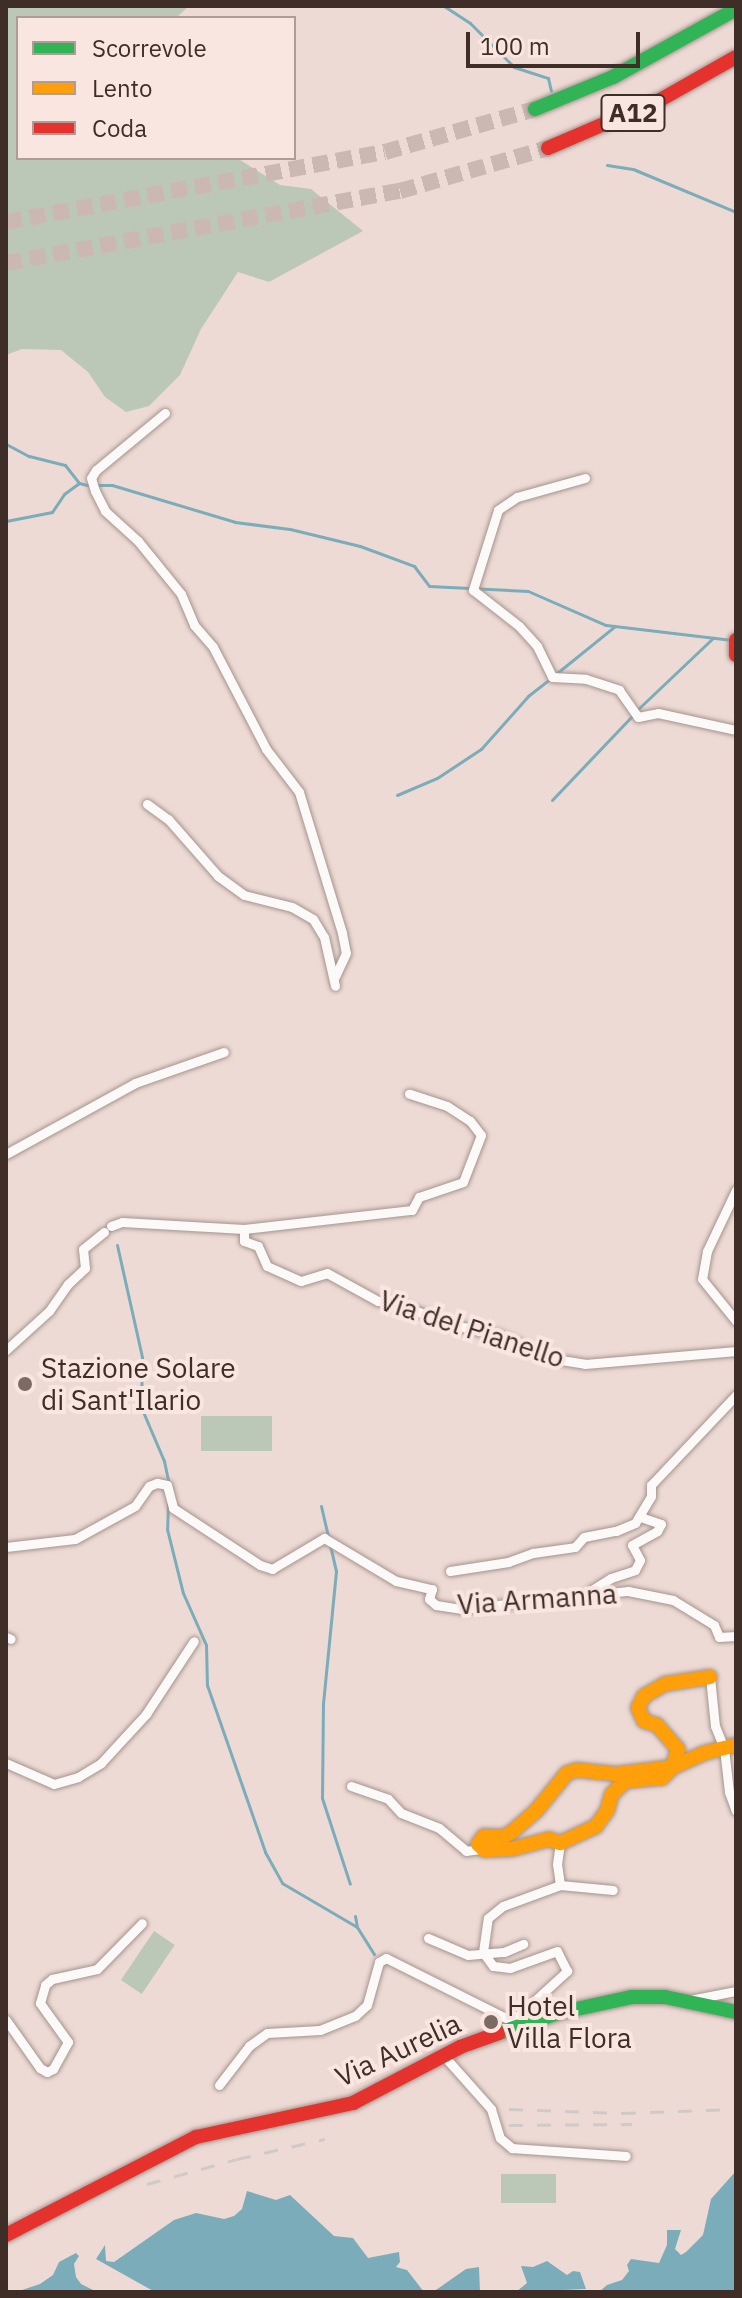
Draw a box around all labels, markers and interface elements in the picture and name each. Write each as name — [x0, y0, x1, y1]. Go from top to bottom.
legend — [16, 16, 296, 160]
scale bar — [470, 16, 644, 66]
text: 100 m — [480, 30, 550, 62]
text: Scorrevole — [92, 32, 207, 64]
text: Lento — [92, 72, 152, 104]
road number: A12 — [599, 91, 667, 135]
text: Coda — [92, 112, 147, 144]
street label: Via del Pianello — [375, 1283, 569, 1375]
place label: Stazione Solare di Sant'Ilario — [41, 1351, 236, 1417]
marker: Stazione Solare di Sant'Ilario — [16, 1375, 34, 1393]
street label: Via Armanna — [456, 1577, 618, 1621]
place label: Hotel Villa Flora — [507, 1989, 632, 2055]
street label: Via Aurelia — [330, 2006, 466, 2094]
marker: Hotel Villa Flora — [482, 2013, 500, 2031]

